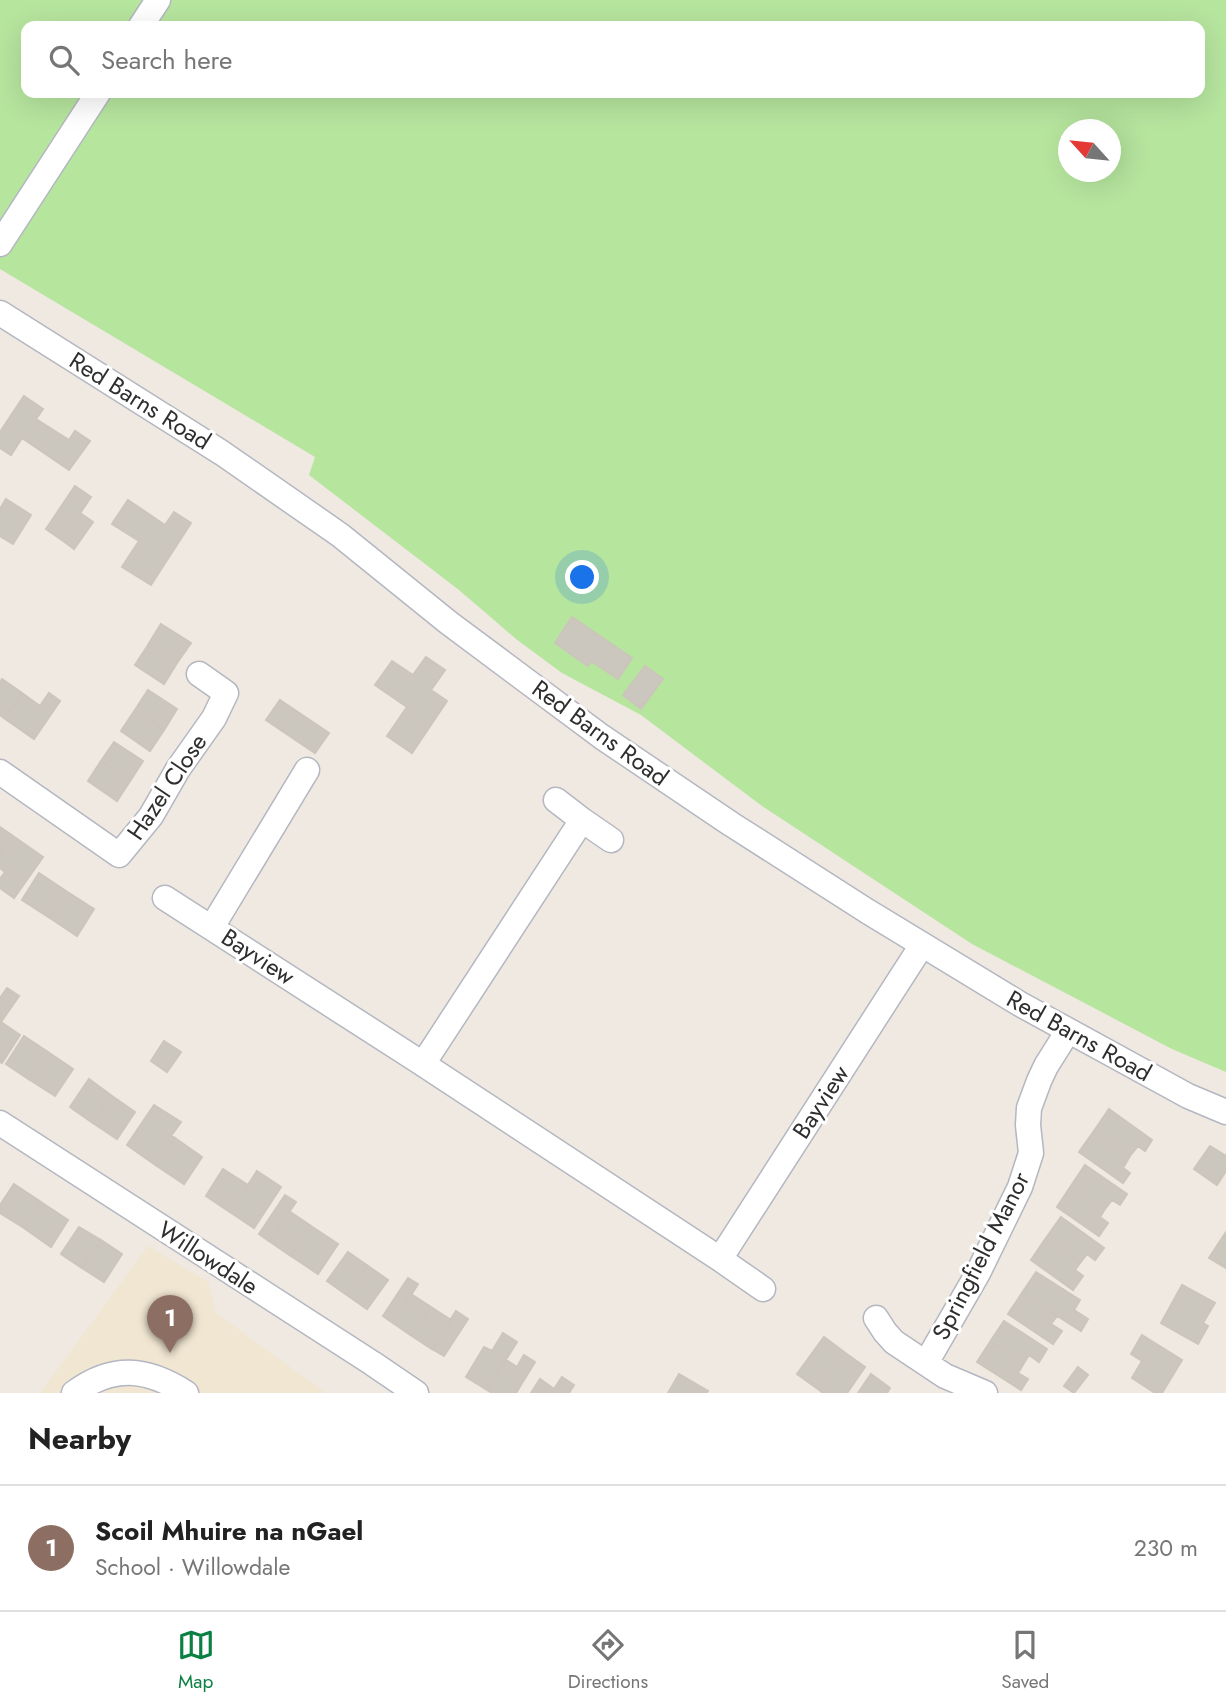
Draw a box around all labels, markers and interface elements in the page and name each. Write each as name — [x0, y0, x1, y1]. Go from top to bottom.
search box — [21, 21, 1205, 98]
icon: search — [45, 41, 83, 79]
text: Search here — [101, 41, 233, 79]
north arrow — [1058, 119, 1121, 182]
street label: Red Barns Road — [63, 343, 218, 458]
your location — [565, 560, 599, 594]
street label: Red Barns Road — [525, 671, 676, 794]
street label: Hazel Close — [118, 727, 215, 847]
street label: Bayview — [215, 920, 302, 994]
street label: Red Barns Road — [1000, 981, 1158, 1090]
street label: Bayview — [784, 1058, 858, 1145]
street label: Springfield Manor — [923, 1165, 1038, 1346]
street label: Willowdale — [151, 1212, 265, 1303]
pin: 1 — [147, 1295, 193, 1353]
text: Nearby — [28, 1417, 131, 1460]
text: Scoil Mhuire na nGael — [95, 1512, 363, 1550]
text: 1 — [45, 1531, 57, 1565]
text: 230 m — [1134, 1531, 1198, 1565]
text: School · Willowdale — [95, 1550, 290, 1584]
tab: Map — [177, 1626, 215, 1695]
tab: Directions — [568, 1626, 648, 1695]
tab: Saved — [1001, 1626, 1049, 1695]

